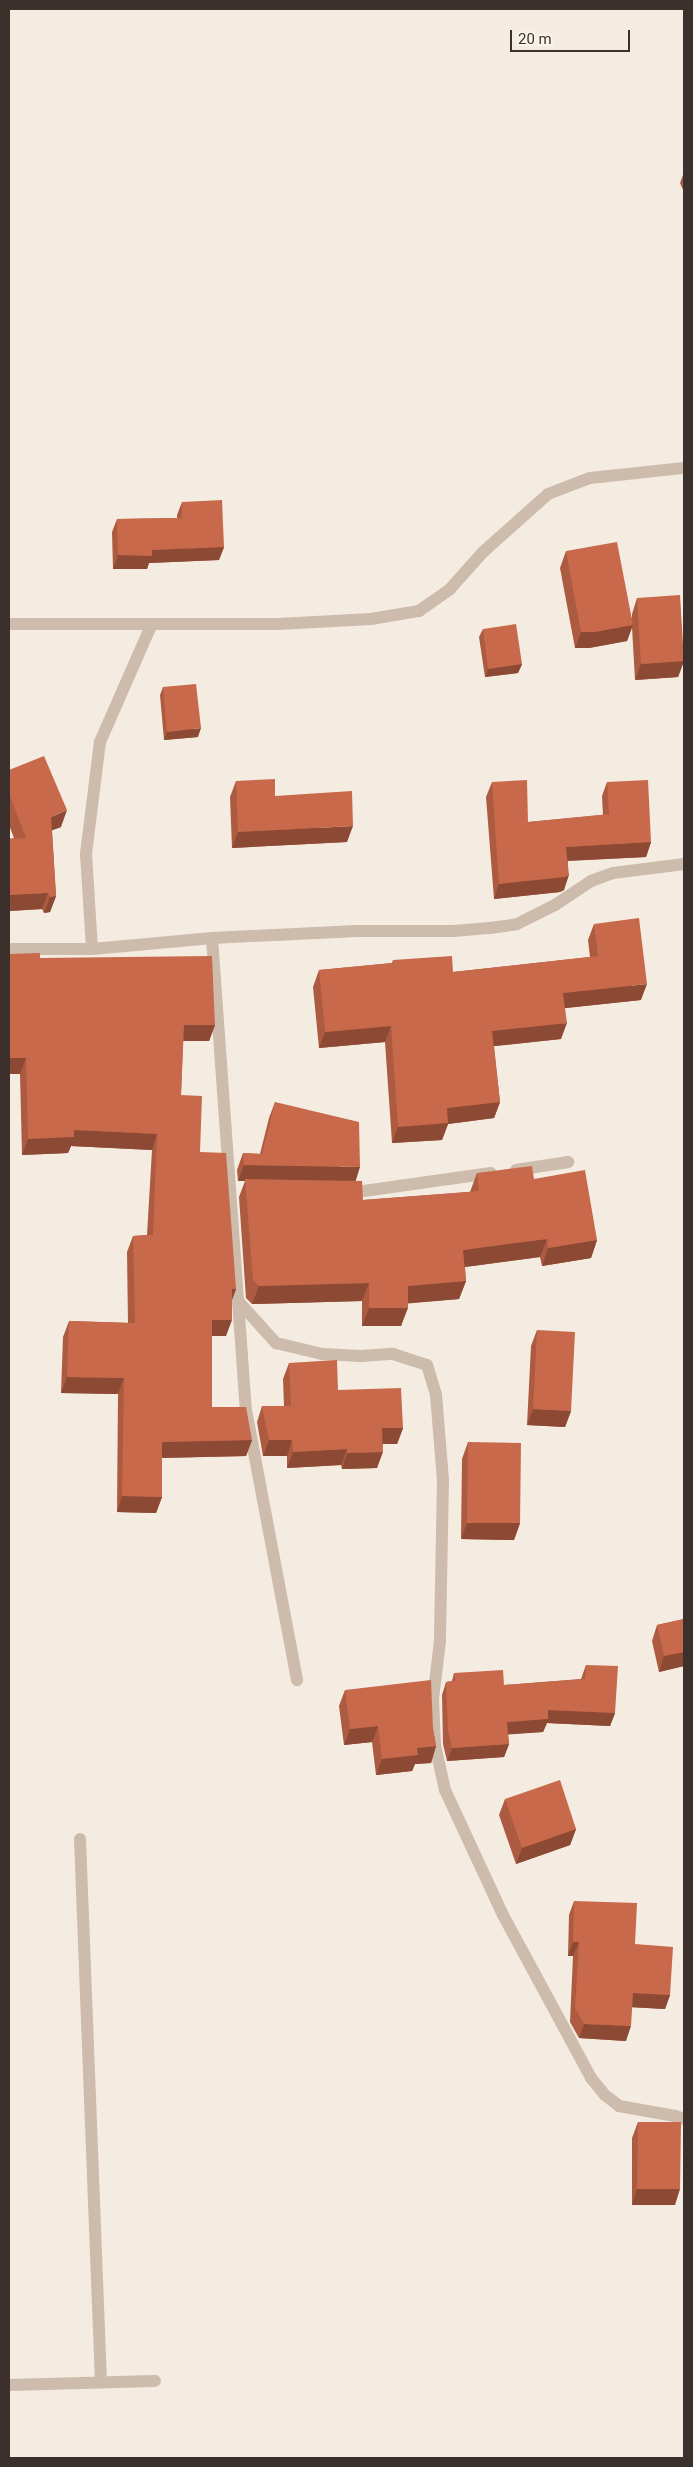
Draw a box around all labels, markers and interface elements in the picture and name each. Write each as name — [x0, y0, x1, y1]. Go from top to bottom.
scale bar — [513, 20, 633, 52]
text: 20 m — [518, 30, 552, 48]

